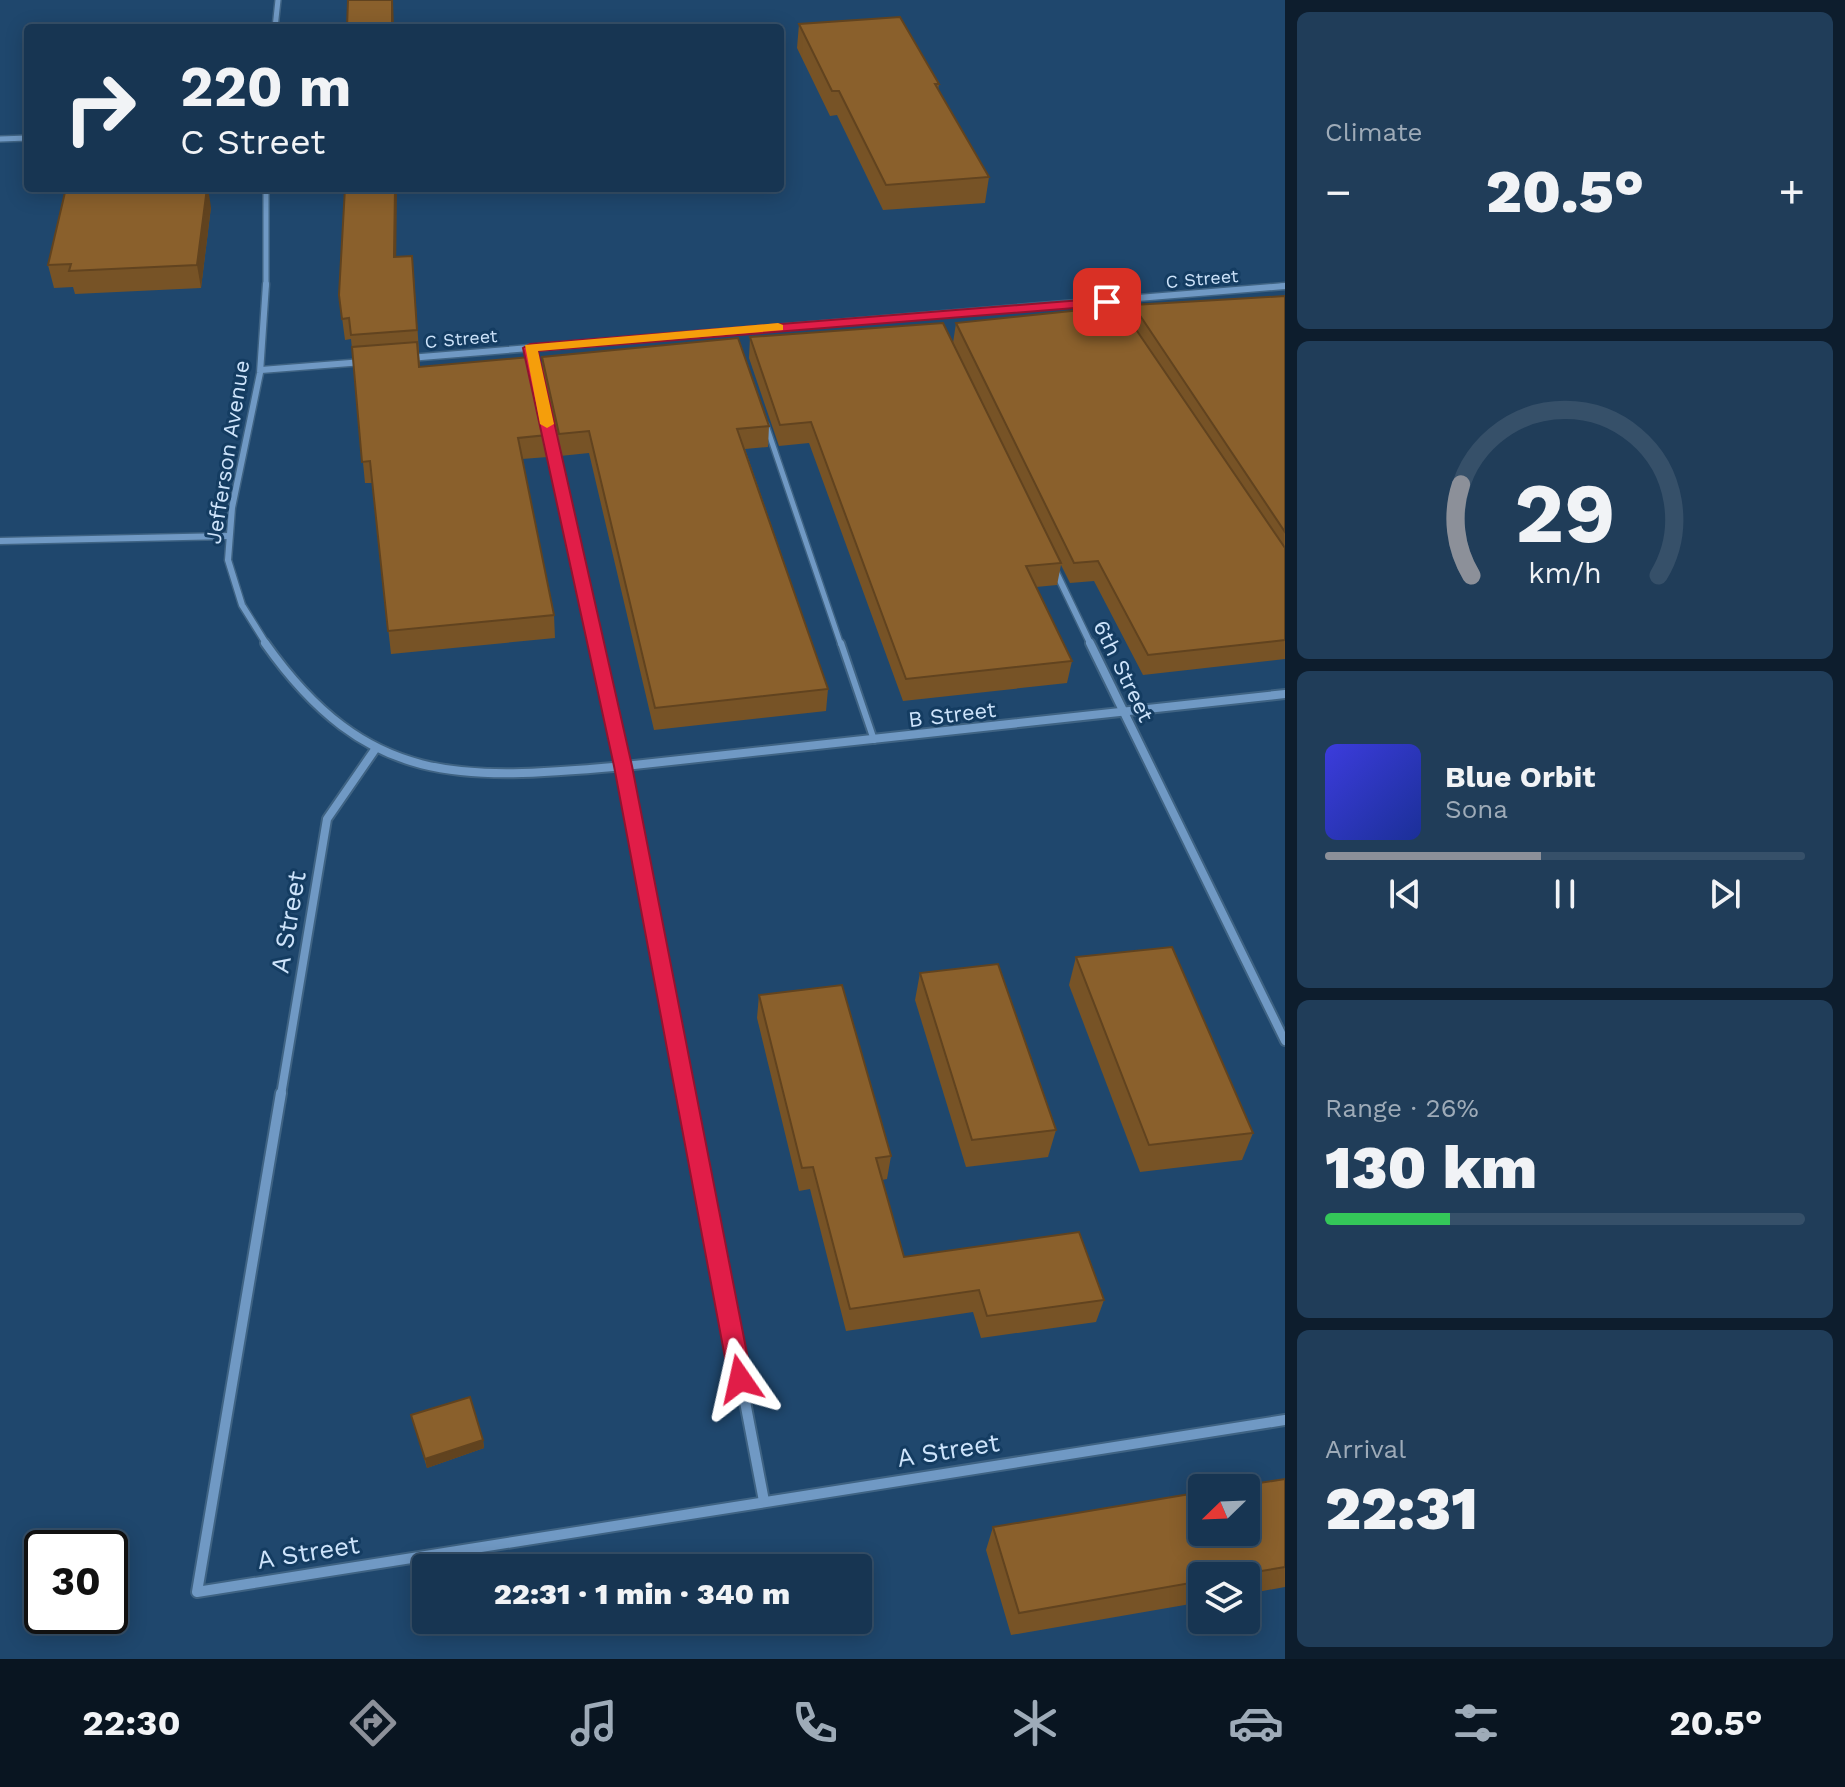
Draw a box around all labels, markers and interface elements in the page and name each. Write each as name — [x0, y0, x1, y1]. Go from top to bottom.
text: 220 m — [180, 54, 352, 120]
icon: right — [48, 56, 152, 160]
text: Climate — [1325, 117, 1423, 147]
text: C Street — [180, 121, 325, 163]
text: 20.5° — [1486, 156, 1644, 227]
text: − — [1325, 166, 1352, 218]
text: + — [1778, 166, 1805, 218]
street label: C Street — [1165, 265, 1240, 292]
pin — [1073, 268, 1141, 336]
icon: arrive — [1085, 280, 1129, 324]
street label: C Street — [424, 325, 499, 352]
street label: Jefferson Avenue — [201, 358, 254, 546]
text: 29 — [1515, 465, 1615, 562]
text: km/h — [1528, 556, 1602, 590]
street label: 6th Street — [1088, 616, 1159, 726]
street label: B Street — [907, 697, 997, 732]
text: Blue Orbit — [1445, 759, 1595, 794]
text: Sona — [1445, 794, 1508, 824]
street label: A Street — [264, 868, 312, 975]
icon: previous — [1383, 872, 1427, 916]
icon: pause — [1543, 872, 1587, 916]
icon: next — [1703, 872, 1747, 916]
text: Range · 26% — [1325, 1093, 1479, 1123]
text: 130 km — [1325, 1132, 1537, 1203]
position arrow — [698, 1337, 782, 1421]
street label: A Street — [895, 1427, 1001, 1473]
text: Arrival — [1325, 1434, 1406, 1464]
text: 22:31 — [1325, 1473, 1478, 1544]
north arrow — [1188, 1474, 1260, 1546]
map controls — [1188, 1474, 1260, 1634]
street label: A Street — [255, 1529, 361, 1575]
speed limit sign: 30 — [24, 1530, 128, 1634]
button: layers — [1188, 1562, 1260, 1634]
text: 22:31 · 1 min · 340 m — [494, 1576, 790, 1611]
icon: directions — [345, 1695, 401, 1751]
icon: music — [566, 1695, 622, 1751]
icon: phone — [787, 1695, 843, 1751]
icon: climate — [1007, 1695, 1063, 1751]
icon: car — [1228, 1695, 1284, 1751]
icon: filters — [1448, 1695, 1504, 1751]
text: 22:30 — [82, 1702, 181, 1744]
text: 20.5° — [1669, 1702, 1763, 1744]

